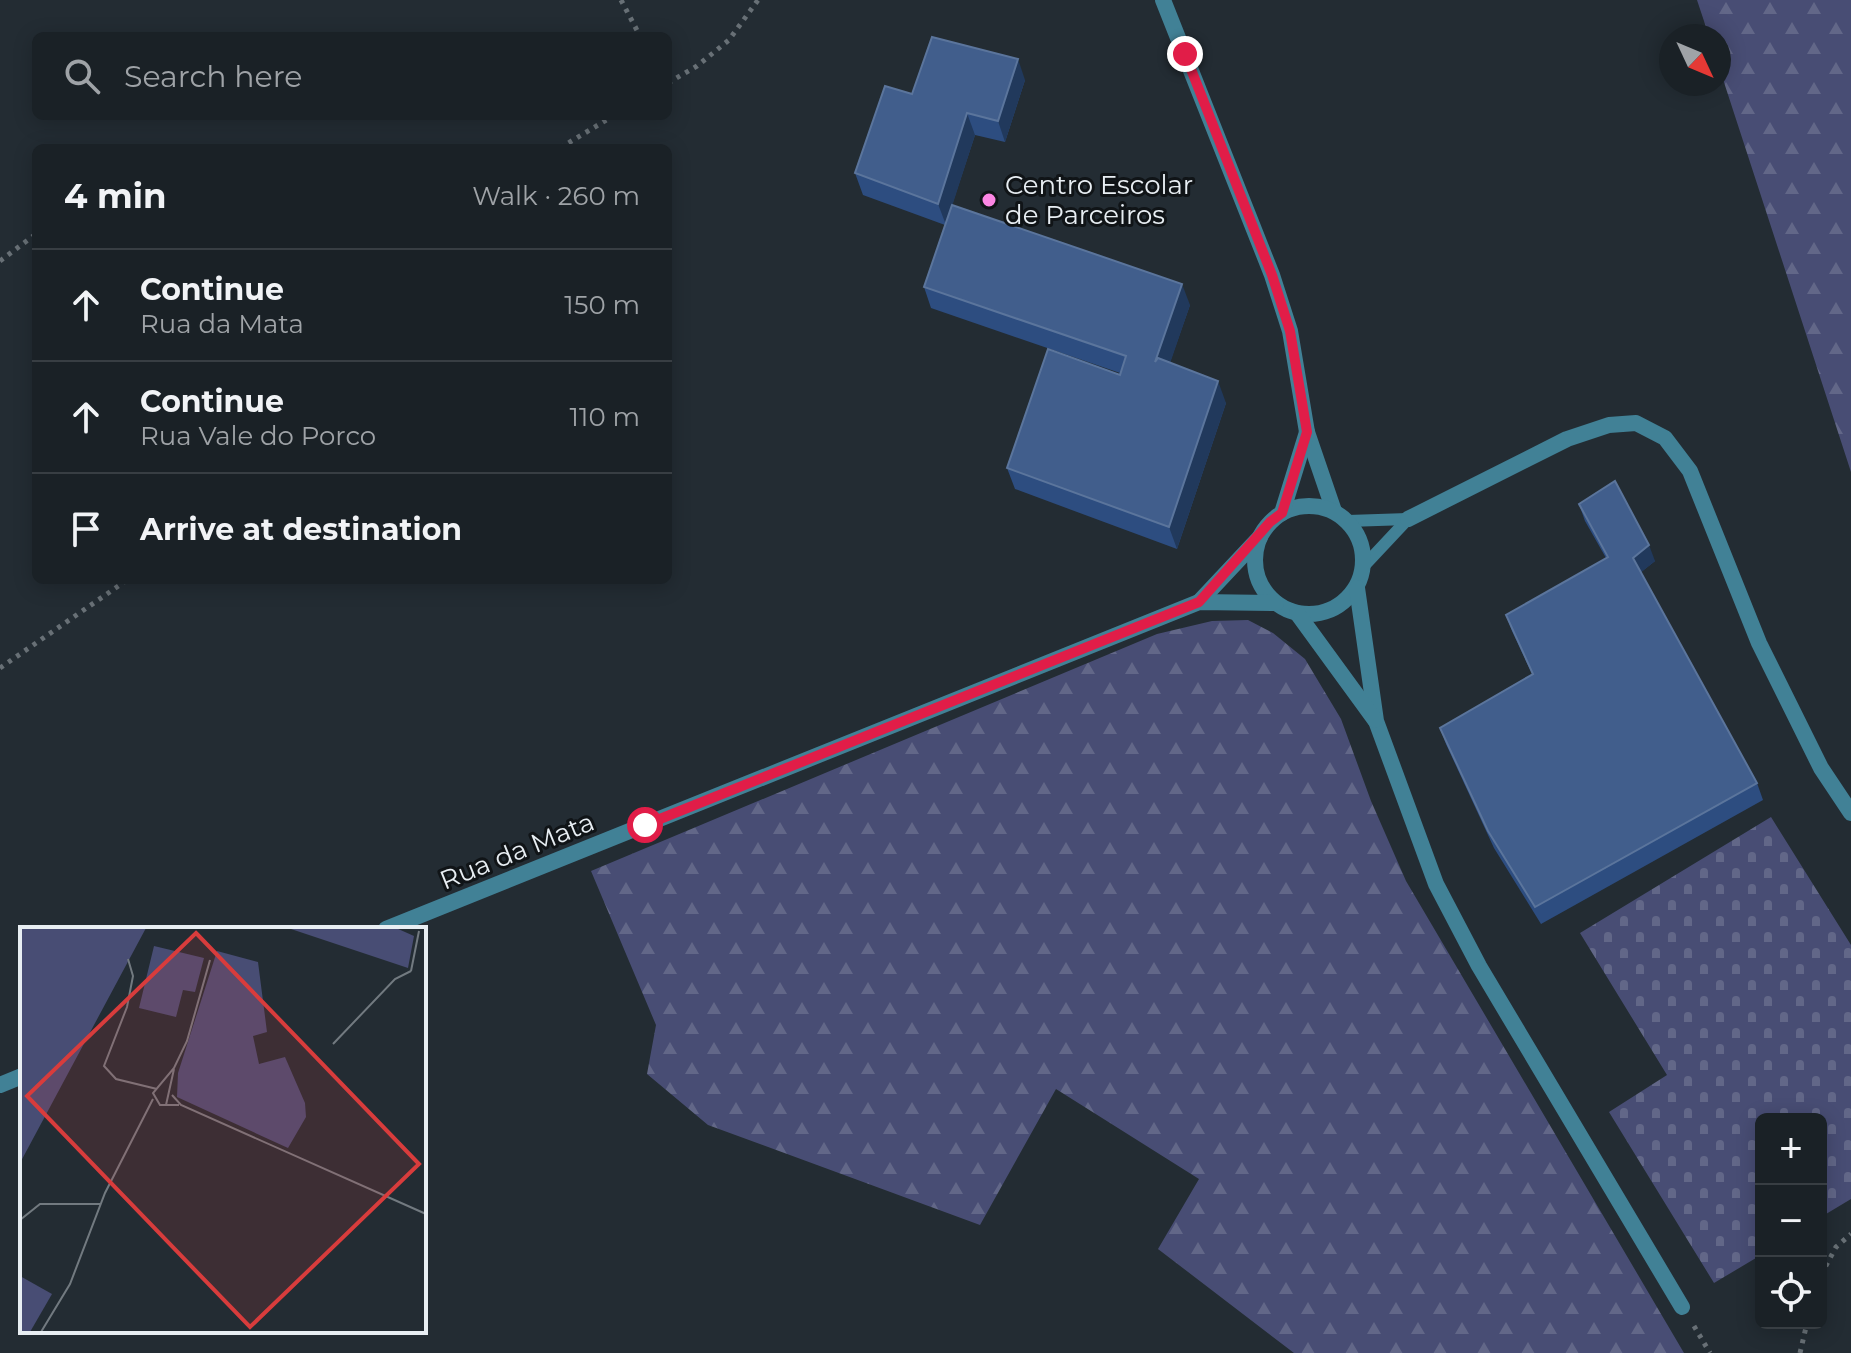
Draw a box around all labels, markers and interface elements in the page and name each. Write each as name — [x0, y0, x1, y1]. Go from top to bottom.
north arrow — [1659, 24, 1731, 96]
search box — [32, 32, 672, 120]
route end — [1167, 36, 1203, 72]
icon: search — [60, 54, 104, 98]
text: Search here — [124, 58, 302, 95]
place label: Centro Escolar de Parceiros — [1005, 169, 1193, 231]
text: 4 min — [64, 175, 166, 217]
text: Walk · 260 m — [472, 180, 640, 212]
marker: Centro Escolar de Parceiros — [980, 191, 998, 209]
text: Continue — [140, 271, 284, 308]
icon: ahead — [64, 283, 108, 327]
text: 150 m — [564, 289, 640, 321]
text: Rua da Mata — [140, 308, 304, 340]
text: Continue — [140, 383, 284, 420]
icon: ahead — [64, 395, 108, 439]
text: 110 m — [570, 401, 640, 433]
text: Rua Vale do Porco — [140, 420, 376, 452]
icon: arrive — [64, 507, 108, 551]
text: Arrive at destination — [140, 511, 462, 548]
street label: Rua da Mata — [435, 805, 599, 897]
route start — [627, 807, 663, 843]
inset map — [20, 927, 426, 1333]
map controls — [1755, 1113, 1827, 1329]
button: + — [1755, 1113, 1827, 1185]
button: − — [1755, 1185, 1827, 1257]
button: locate — [1755, 1257, 1827, 1329]

